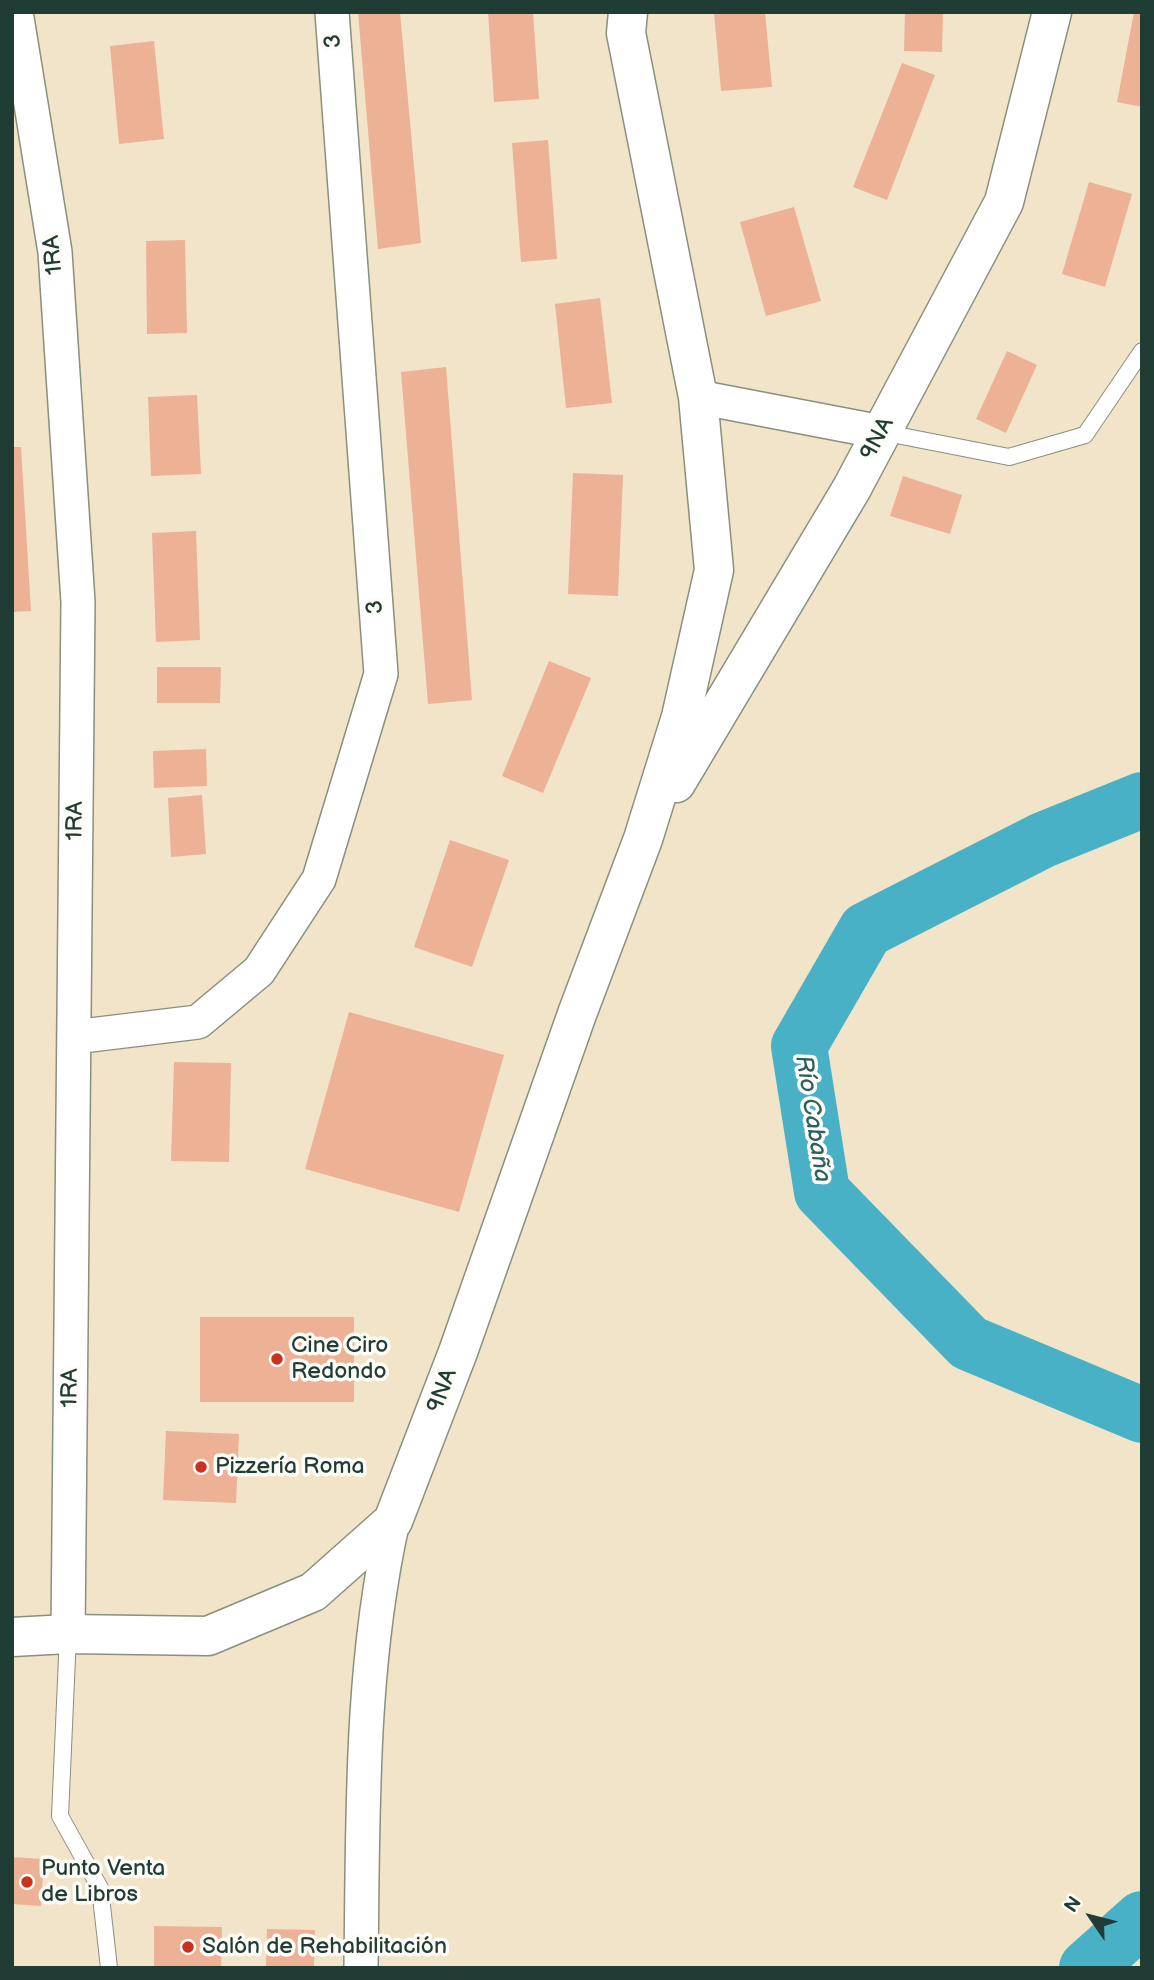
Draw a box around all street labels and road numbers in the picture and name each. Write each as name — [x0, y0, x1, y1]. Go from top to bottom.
street label: 3 — [320, 33, 348, 49]
street label: 1RA — [38, 234, 70, 276]
street label: 9NA — [855, 413, 901, 465]
street label: 3 — [362, 599, 390, 615]
street label: 1RA — [62, 801, 90, 841]
street label: 9NA — [422, 1365, 464, 1417]
street label: 1RA — [57, 1368, 85, 1408]

